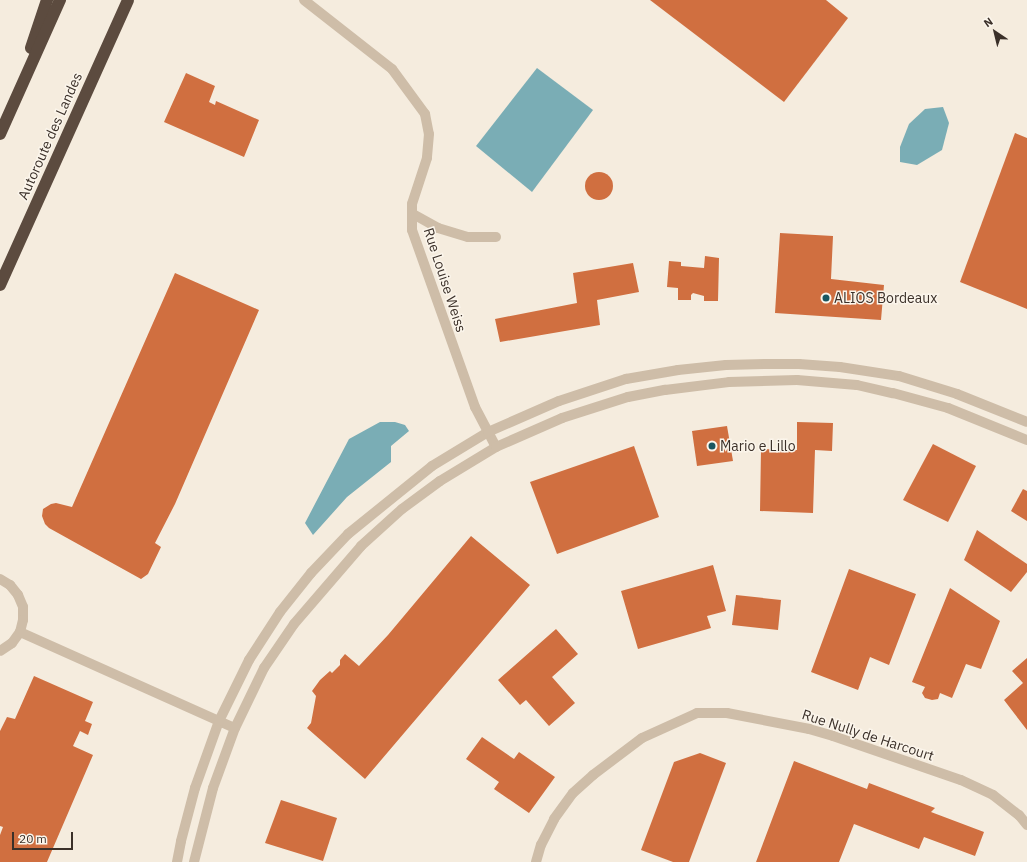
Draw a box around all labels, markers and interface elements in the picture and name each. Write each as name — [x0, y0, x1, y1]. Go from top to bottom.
north arrow — [975, 12, 1015, 52]
text: N — [981, 14, 995, 30]
street label: Autoroute des Landes — [14, 70, 86, 202]
street label: Rue Louise Weiss — [420, 226, 470, 334]
place label: ALIOS Bordeaux — [834, 290, 937, 306]
marker: ALIOS Bordeaux — [821, 293, 831, 303]
place label: Mario e Lillo — [720, 438, 796, 454]
marker: Mario e Lillo — [707, 441, 717, 451]
street label: Rue Nully de Harcourt — [800, 706, 936, 764]
scale bar — [14, 824, 75, 850]
text: 20 m — [19, 831, 47, 846]

